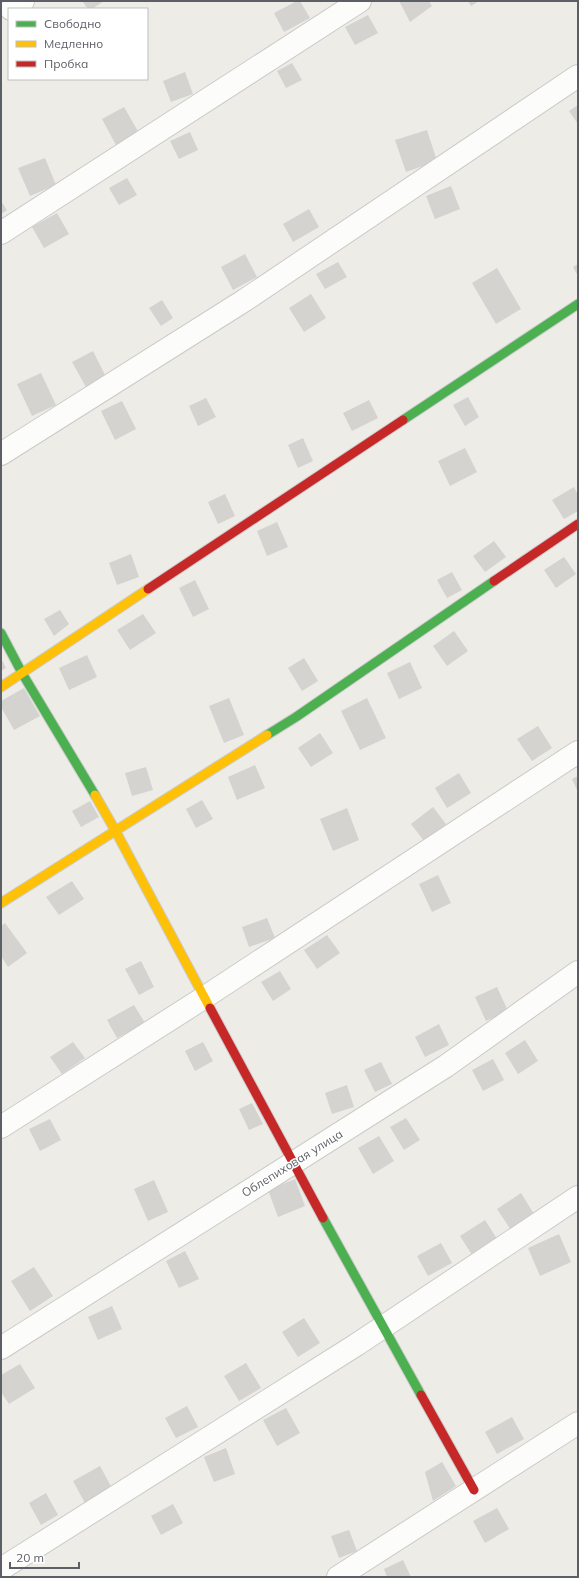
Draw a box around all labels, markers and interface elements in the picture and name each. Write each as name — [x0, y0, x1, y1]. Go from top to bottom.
legend — [8, 8, 148, 80]
text: Свободно — [44, 16, 101, 31]
text: Медленно — [44, 36, 103, 51]
text: Пробка — [44, 56, 88, 71]
street label: Облепиховая улица — [239, 1126, 345, 1200]
scale bar — [10, 1544, 79, 1570]
text: 20 m — [16, 1550, 44, 1565]

